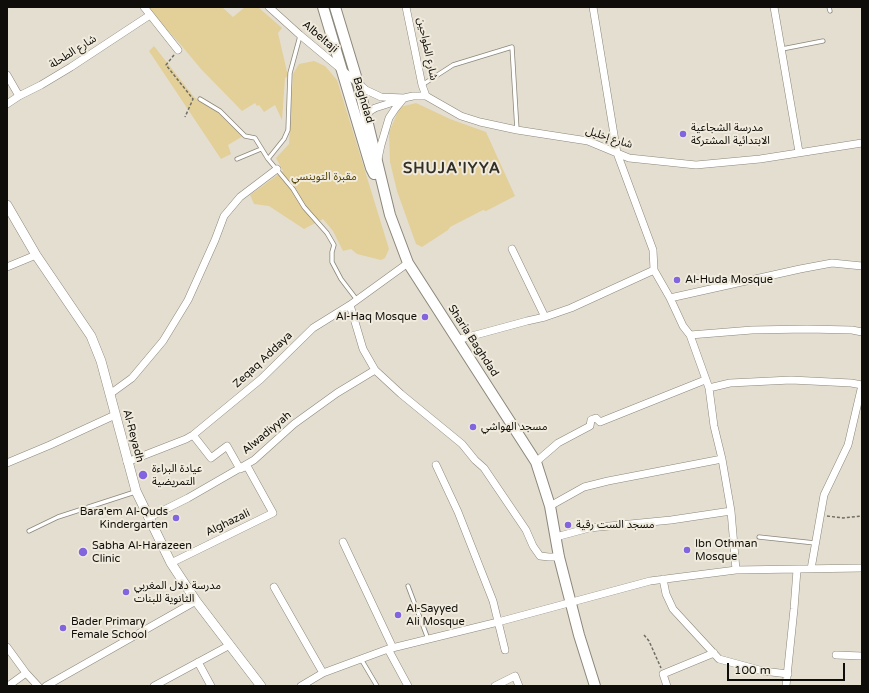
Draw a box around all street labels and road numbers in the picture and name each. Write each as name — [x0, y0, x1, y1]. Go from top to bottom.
street label: شارع الطواحين — [414, 16, 440, 82]
street label: Albeltaji — [299, 18, 341, 56]
street label: شارع الطحلة — [47, 32, 99, 72]
street label: Baghdad — [350, 75, 376, 125]
street label: شارع إخليل — [584, 124, 634, 152]
street label: Sharia Baghdad — [445, 303, 501, 379]
street label: Zeqaq Addaya — [231, 329, 295, 391]
street label: Al-Reyadh — [120, 408, 146, 464]
street label: Alwadiyyah — [240, 409, 294, 457]
street label: Alghazali — [204, 507, 252, 539]

